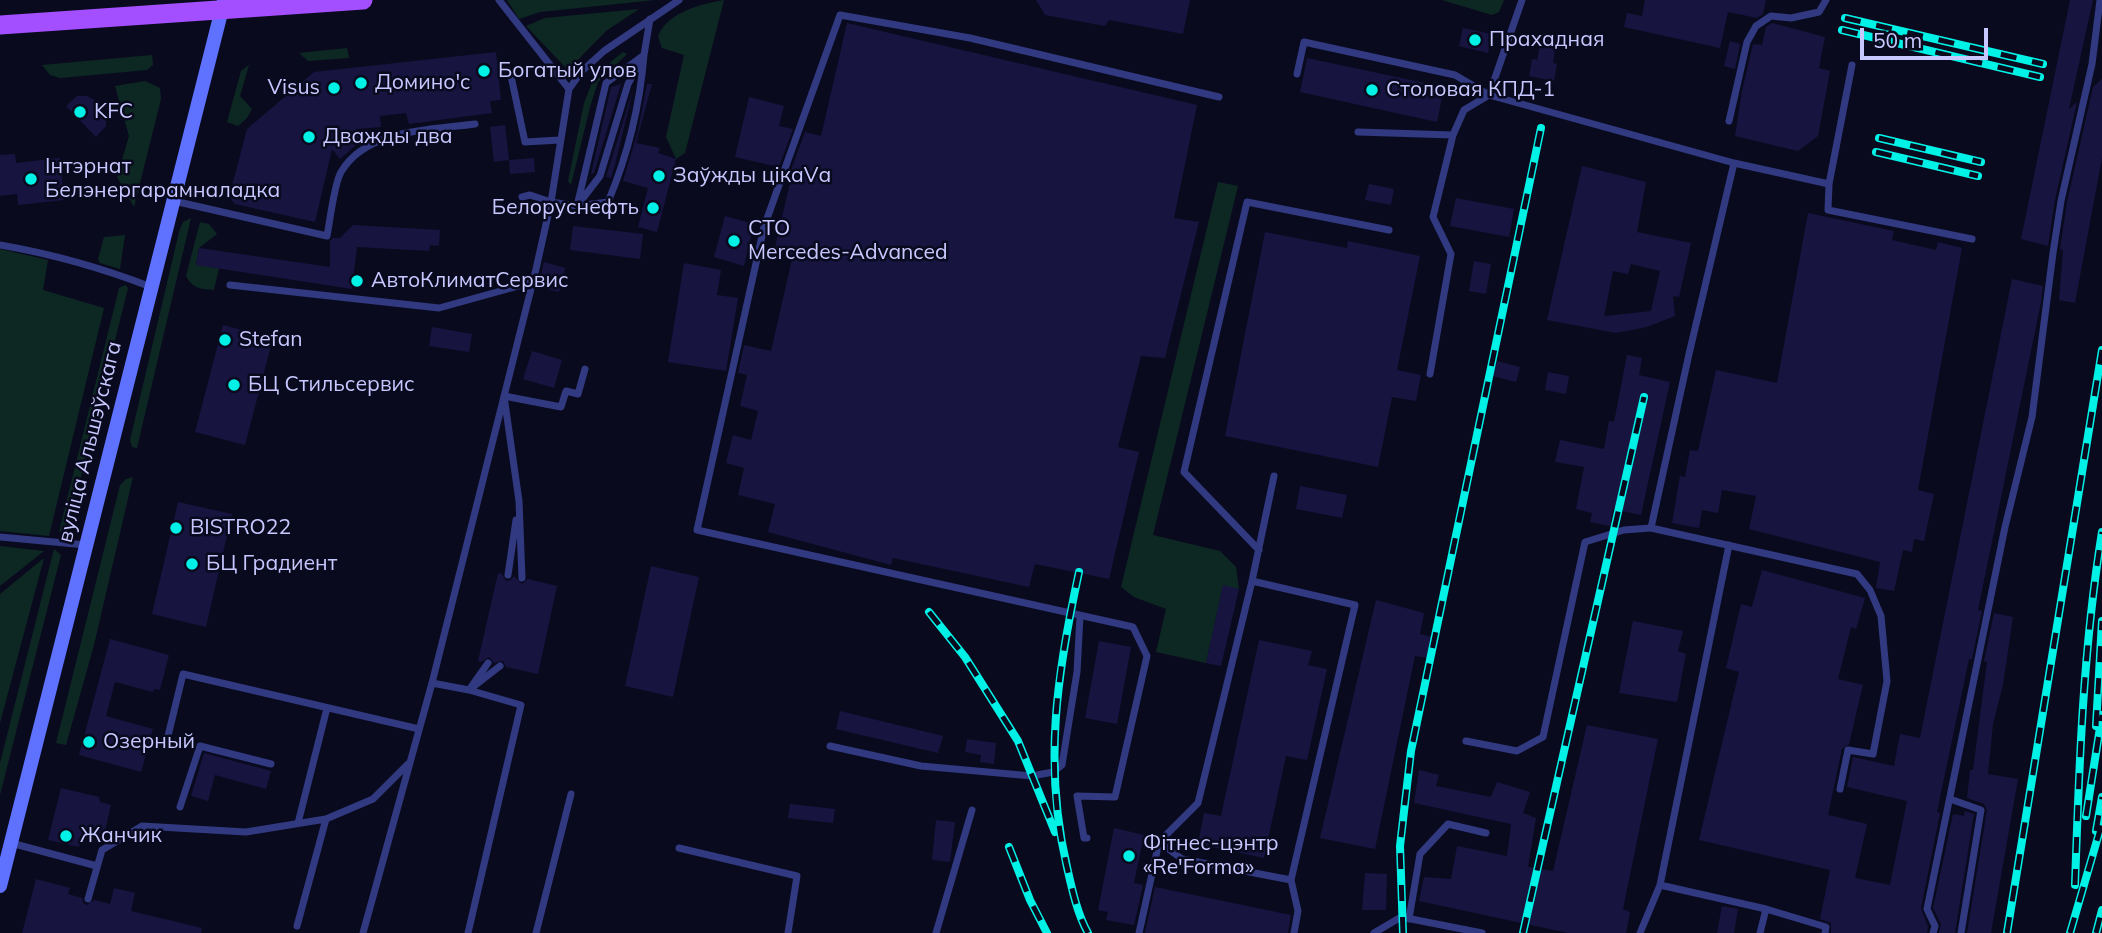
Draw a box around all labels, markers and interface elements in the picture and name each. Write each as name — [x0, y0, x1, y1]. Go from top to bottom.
scale bar — [1864, 14, 1992, 58]
place label: Прахадная — [1489, 27, 1604, 53]
text: 50 m — [1873, 27, 1922, 53]
marker: Прахадная — [1467, 32, 1483, 48]
place label: Богатый улов — [498, 58, 637, 84]
marker: Богатый улов — [476, 63, 492, 79]
place label: Домино'c — [375, 70, 470, 96]
place label: Visus — [267, 75, 320, 101]
marker: Домино'c — [353, 75, 369, 91]
place label: Столовая КПД-1 — [1386, 77, 1555, 103]
marker: Visus — [326, 80, 342, 96]
marker: Столовая КПД-1 — [1364, 82, 1380, 98]
place label: KFC — [94, 99, 133, 125]
marker: KFC — [72, 104, 88, 120]
place label: Дважды два — [323, 124, 453, 150]
marker: Дважды два — [301, 129, 317, 145]
place label: Інтэрнат Белэнергарамналадка — [45, 154, 280, 204]
place label: Заўжды цікаVа — [673, 163, 831, 189]
marker: Заўжды цікаVа — [651, 168, 667, 184]
marker: Інтэрнат Белэнергарамналадка — [23, 171, 39, 187]
place label: Белоруснефть — [492, 195, 639, 221]
marker: Белоруснефть — [645, 200, 661, 216]
place label: СТО Mercedes-Advanced — [748, 216, 948, 266]
marker: СТО Mercedes-Advanced — [726, 233, 742, 249]
place label: АвтоКлиматСервис — [371, 268, 569, 294]
marker: АвтоКлиматСервис — [349, 273, 365, 289]
place label: Stefan — [239, 327, 303, 353]
marker: Stefan — [217, 332, 233, 348]
street label: вуліца Альшэўскага — [53, 339, 127, 545]
place label: БЦ Стильсервис — [248, 372, 415, 398]
marker: БЦ Стильсервис — [226, 377, 242, 393]
place label: BISTRO22 — [190, 515, 291, 541]
marker: BISTRO22 — [168, 520, 184, 536]
place label: БЦ Градиент — [206, 551, 337, 577]
marker: БЦ Градиент — [184, 556, 200, 572]
place label: Озерный — [103, 729, 195, 755]
marker: Озерный — [81, 734, 97, 750]
place label: Жанчик — [80, 823, 162, 849]
marker: Жанчик — [58, 828, 74, 844]
place label: Фітнес-цэнтр «Re'Forma» — [1143, 831, 1278, 881]
marker: Фітнес-цэнтр «Re'Forma» — [1121, 848, 1137, 864]

